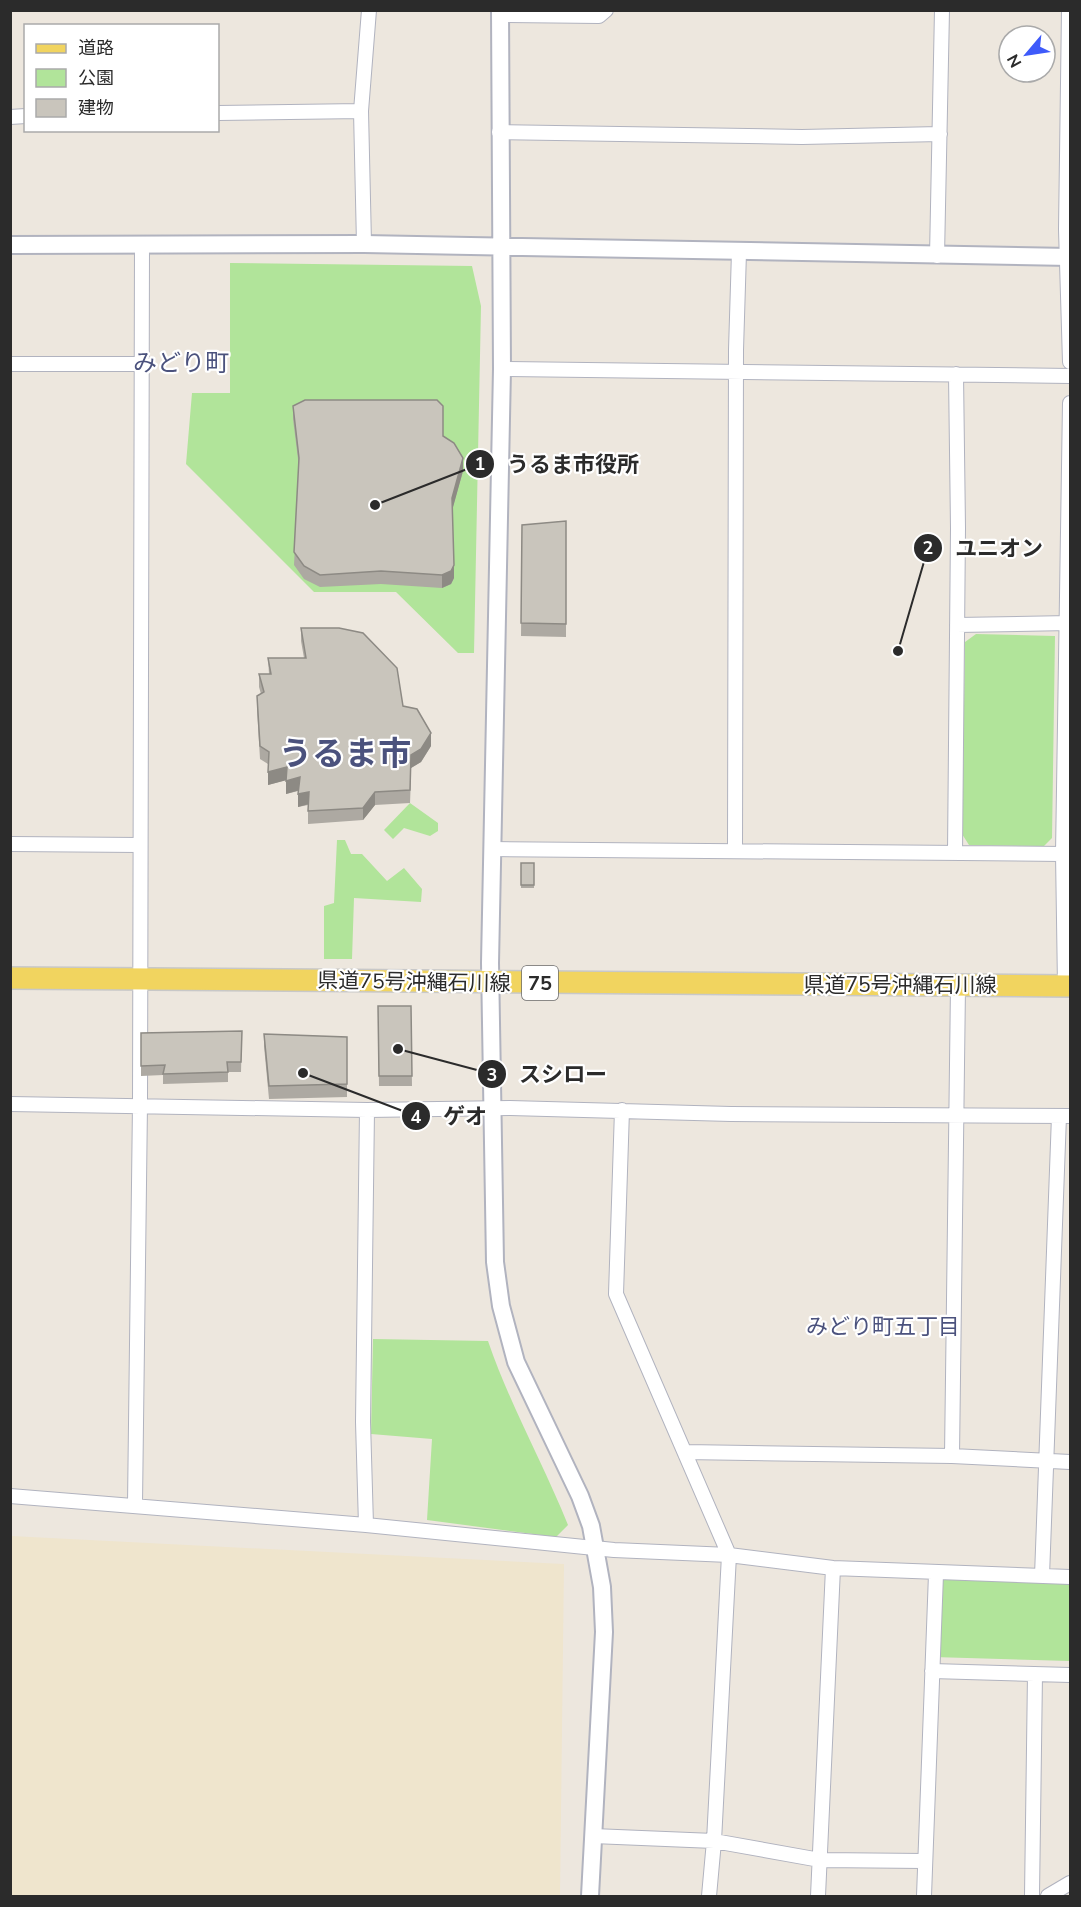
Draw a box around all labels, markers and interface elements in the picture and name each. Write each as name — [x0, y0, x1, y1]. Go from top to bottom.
legend — [24, 24, 219, 132]
north arrow — [997, 24, 1057, 84]
text: 道路 — [78, 36, 114, 60]
text: N — [1002, 50, 1027, 71]
text: 公園 — [78, 66, 114, 90]
text: 建物 — [78, 96, 114, 120]
district label: みどり町 — [133, 347, 229, 379]
callout: うるま市役所 — [465, 444, 651, 484]
text: うるま市役所 — [507, 450, 639, 480]
text: 1 — [475, 452, 485, 476]
callout: ユニオン — [913, 528, 1055, 568]
text: ユニオン — [955, 534, 1043, 564]
text: 2 — [923, 536, 933, 560]
district label: うるま市 — [279, 732, 411, 777]
street label: 県道75号沖縄石川線 — [317, 966, 511, 998]
road number: 75 — [522, 966, 558, 1000]
street label: 県道75号沖縄石川線 — [803, 971, 997, 999]
callout: スシロー — [477, 1054, 619, 1094]
text: スシロー — [519, 1060, 607, 1090]
text: 3 — [487, 1063, 497, 1087]
callout: ゲオ — [401, 1096, 499, 1136]
text: ゲオ — [443, 1102, 487, 1132]
text: 4 — [411, 1105, 422, 1129]
district label: みどり町五丁目 — [806, 1312, 960, 1342]

